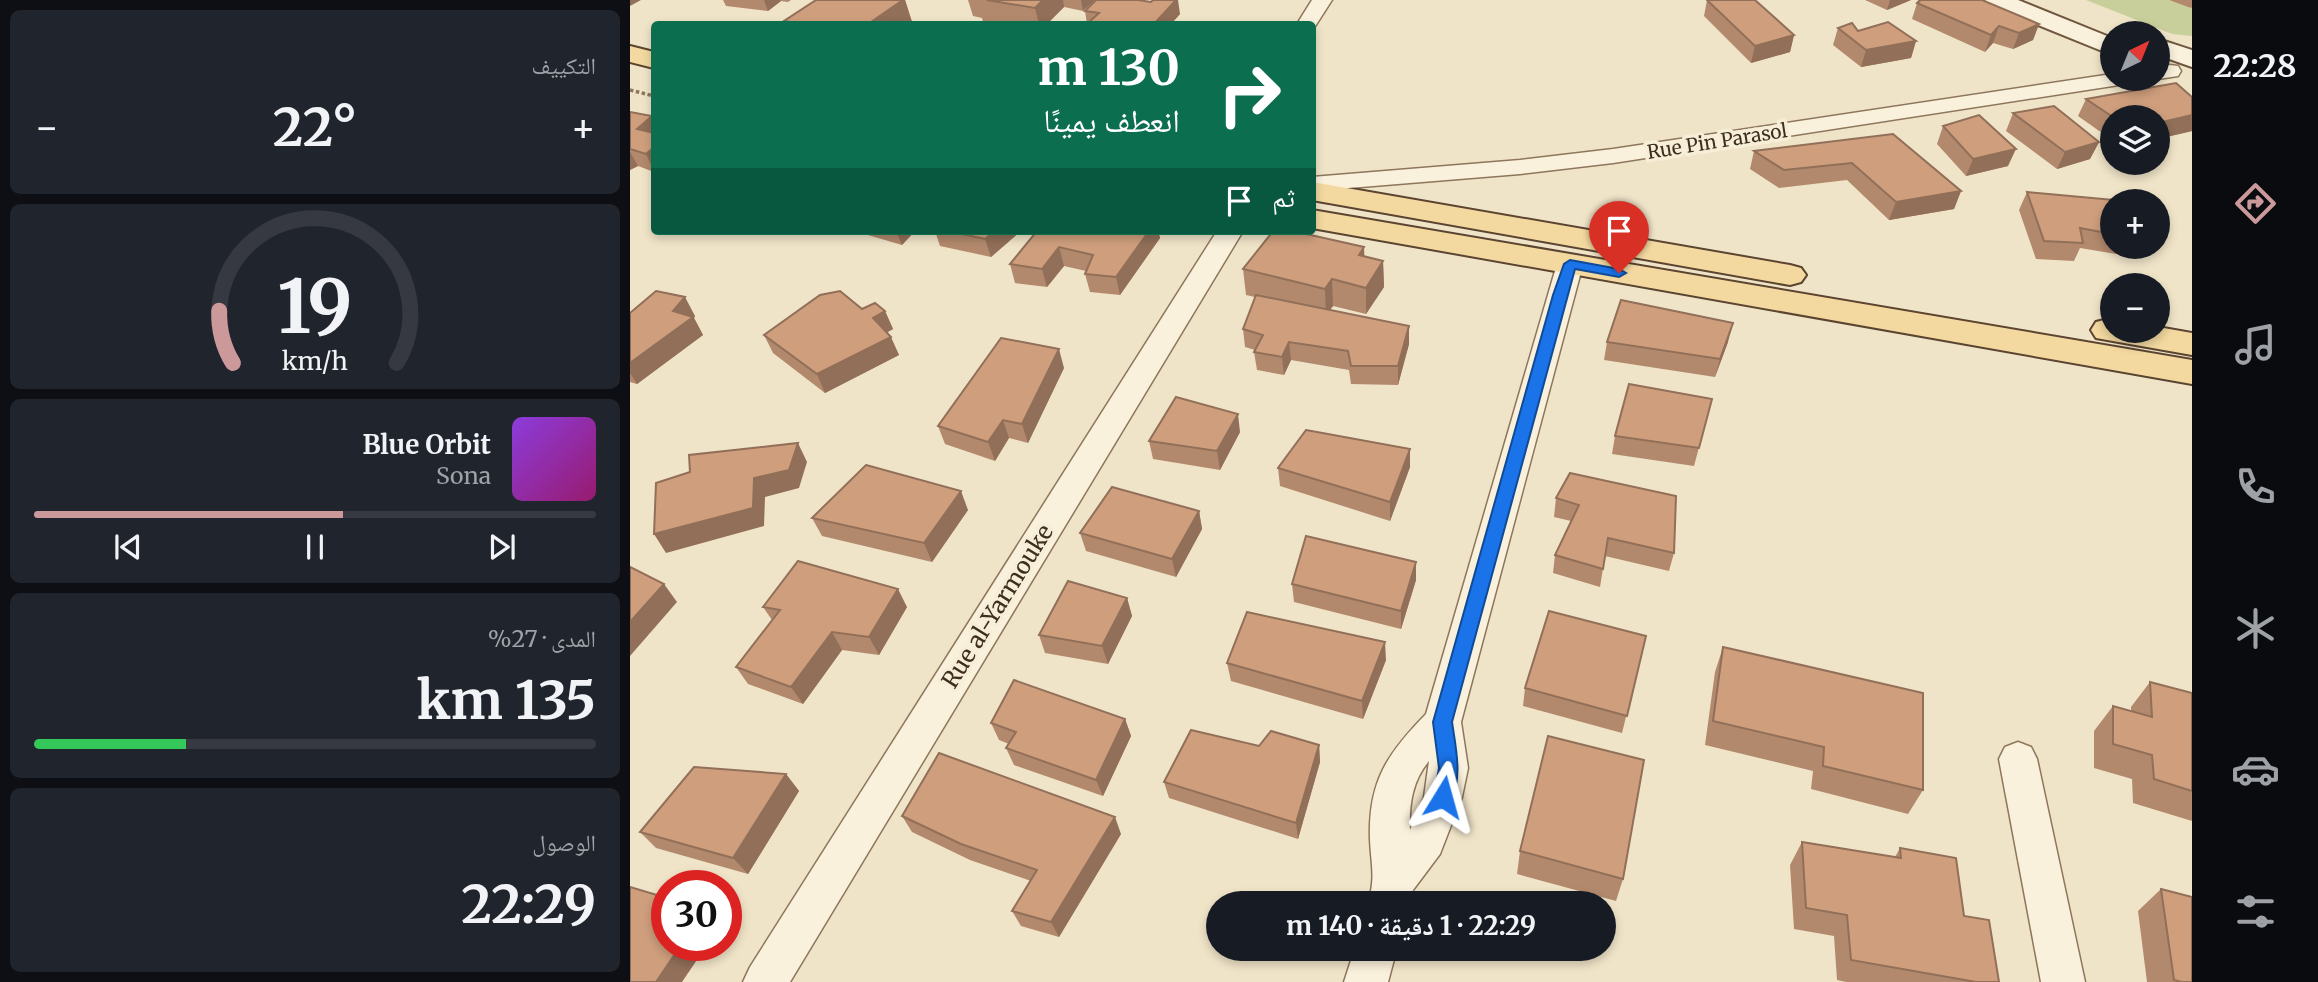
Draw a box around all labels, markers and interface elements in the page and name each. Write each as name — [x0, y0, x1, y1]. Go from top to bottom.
north arrow — [2100, 21, 2170, 91]
map controls — [2100, 21, 2170, 343]
text: 130 m — [1037, 37, 1180, 98]
text: 22:28 — [2213, 46, 2297, 86]
icon: right — [1204, 49, 1295, 140]
text: التكييف — [531, 51, 596, 80]
text: 22° — [273, 95, 357, 160]
text: انعطف يمينًا — [1043, 101, 1180, 141]
text: − — [34, 104, 59, 151]
text: + — [571, 104, 596, 151]
button: layers — [2100, 105, 2170, 175]
street label: Rue Pin Parasol — [1645, 118, 1789, 164]
icon: directions — [2231, 179, 2280, 228]
text: ثم — [1272, 181, 1295, 214]
icon: arrive — [1220, 182, 1258, 220]
button: + — [2100, 189, 2170, 259]
pin — [1589, 201, 1649, 273]
icon: arrive — [1600, 212, 1638, 250]
text: 19 — [277, 261, 353, 353]
button: − — [2100, 273, 2170, 343]
icon: music — [2231, 320, 2280, 369]
text: km/h — [282, 344, 348, 376]
text: Blue Orbit — [362, 428, 491, 461]
text: Sona — [436, 461, 491, 490]
icon: phone — [2231, 462, 2280, 511]
street label: Rue al-Yarmouke — [935, 519, 1059, 693]
icon: previous — [109, 528, 147, 566]
icon: pause — [296, 528, 334, 566]
icon: next — [483, 528, 521, 566]
icon: climate — [2231, 604, 2280, 653]
text: المدى · 27% — [488, 624, 596, 653]
text: 135 km — [417, 668, 596, 733]
icon: car — [2231, 745, 2280, 794]
position arrow — [1406, 760, 1480, 834]
text: الوصول — [532, 828, 596, 857]
speed limit sign: 30 — [651, 870, 742, 961]
text: 22:29 — [461, 872, 596, 937]
icon: filters — [2231, 887, 2280, 936]
text: 22:29 · 1 دقيقة · 140 m — [1286, 909, 1536, 942]

